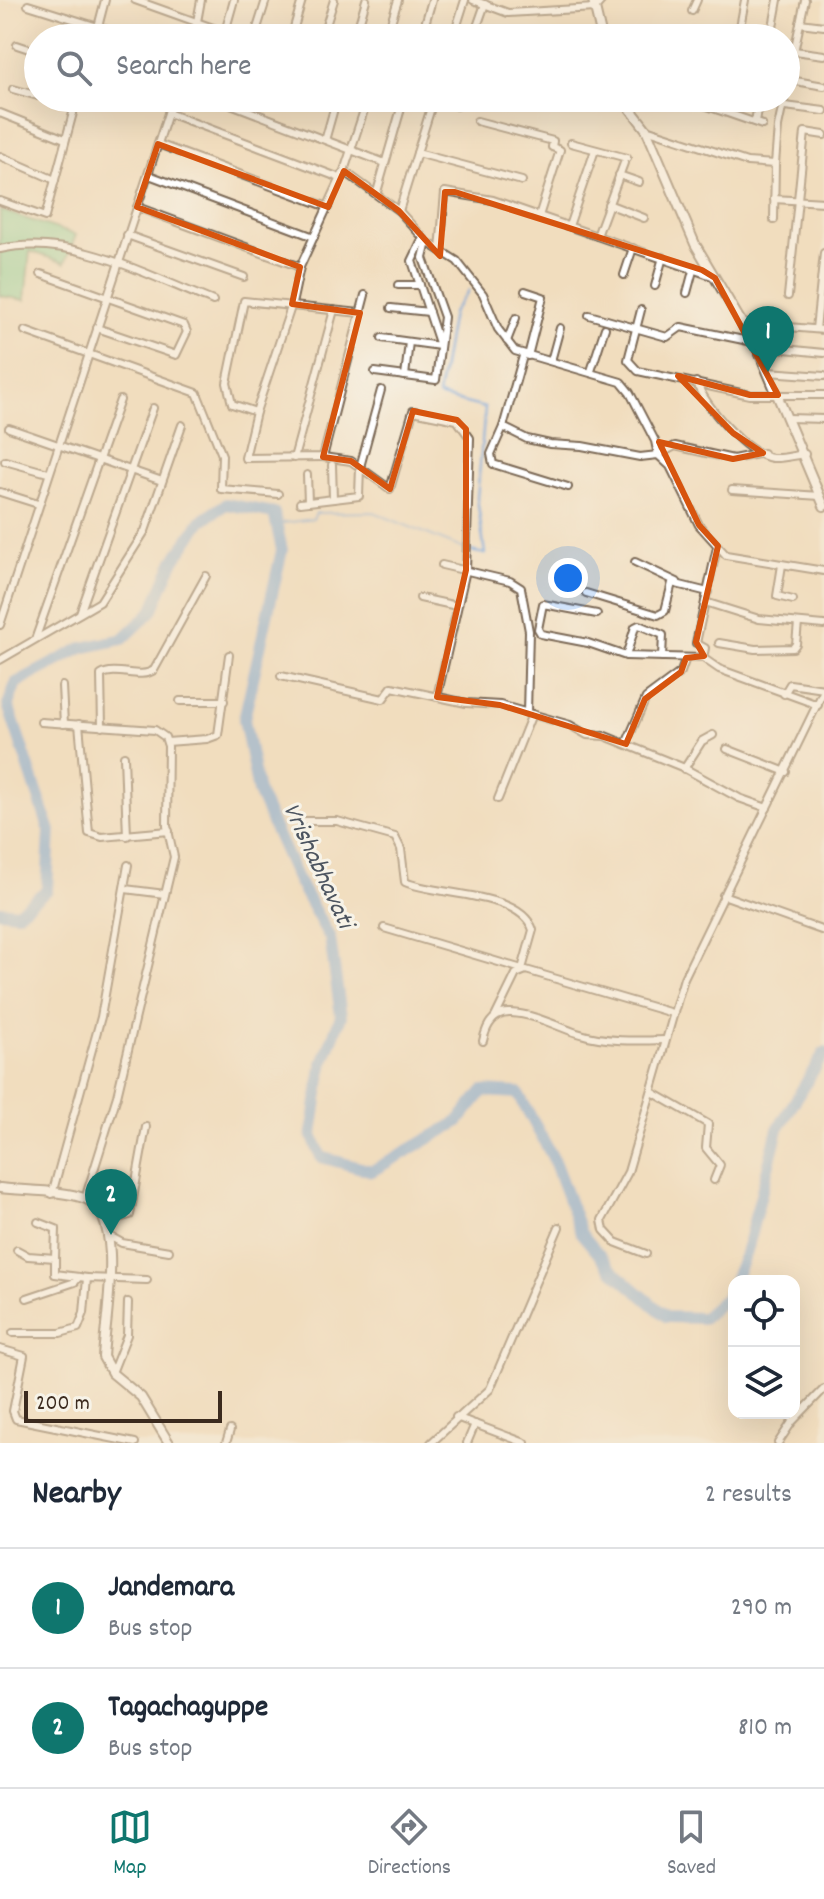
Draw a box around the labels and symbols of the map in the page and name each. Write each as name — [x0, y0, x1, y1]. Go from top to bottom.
pin: 1 — [742, 306, 794, 372]
your location — [548, 558, 588, 598]
water label: Vrishabhavati — [272, 797, 364, 939]
pin: 2 — [85, 1169, 137, 1235]
scale bar — [24, 1387, 222, 1423]

